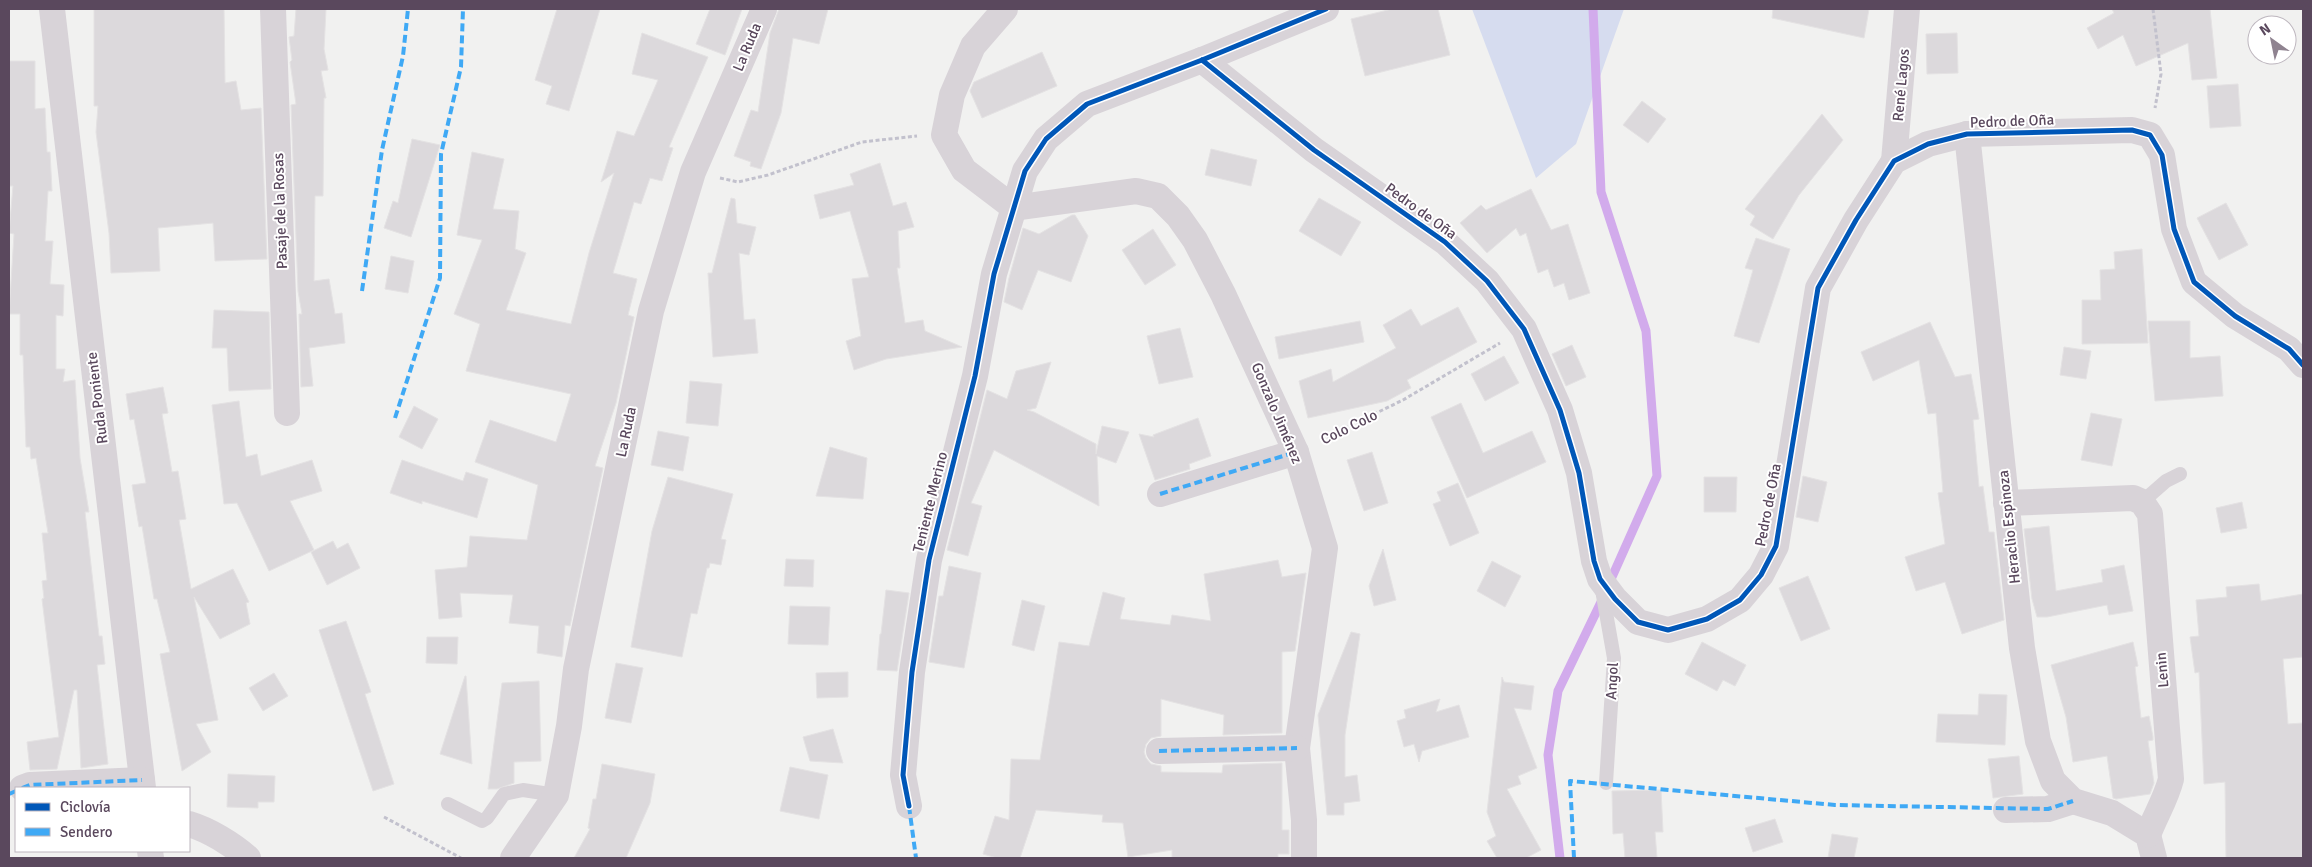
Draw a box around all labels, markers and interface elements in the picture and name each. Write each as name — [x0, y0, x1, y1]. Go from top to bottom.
north arrow — [2247, 15, 2297, 65]
street label: La Ruda — [729, 20, 765, 74]
text: N — [2256, 20, 2274, 39]
street label: René Lagos — [1889, 48, 1913, 122]
street label: Pedro de Oña — [1970, 111, 2054, 131]
street label: Pasaje de la Rosas — [269, 152, 291, 269]
street label: Pedro de Oña — [1382, 179, 1460, 243]
street label: Ruda Poniente — [82, 351, 112, 445]
street label: Gonzalo Jiménez — [1248, 360, 1306, 466]
street label: La Ruda — [612, 405, 640, 459]
street label: Colo Colo — [1318, 405, 1380, 448]
street label: Teniente Merino — [909, 450, 951, 554]
street label: Pedro de Oña — [1751, 462, 1785, 548]
street label: Heraclio Espinoza — [1994, 469, 2024, 585]
street label: Lenin — [2151, 652, 2173, 688]
street label: Angol — [1602, 662, 1622, 700]
legend — [15, 787, 190, 852]
text: Ciclovía — [60, 798, 111, 816]
text: Sendero — [60, 823, 113, 841]

